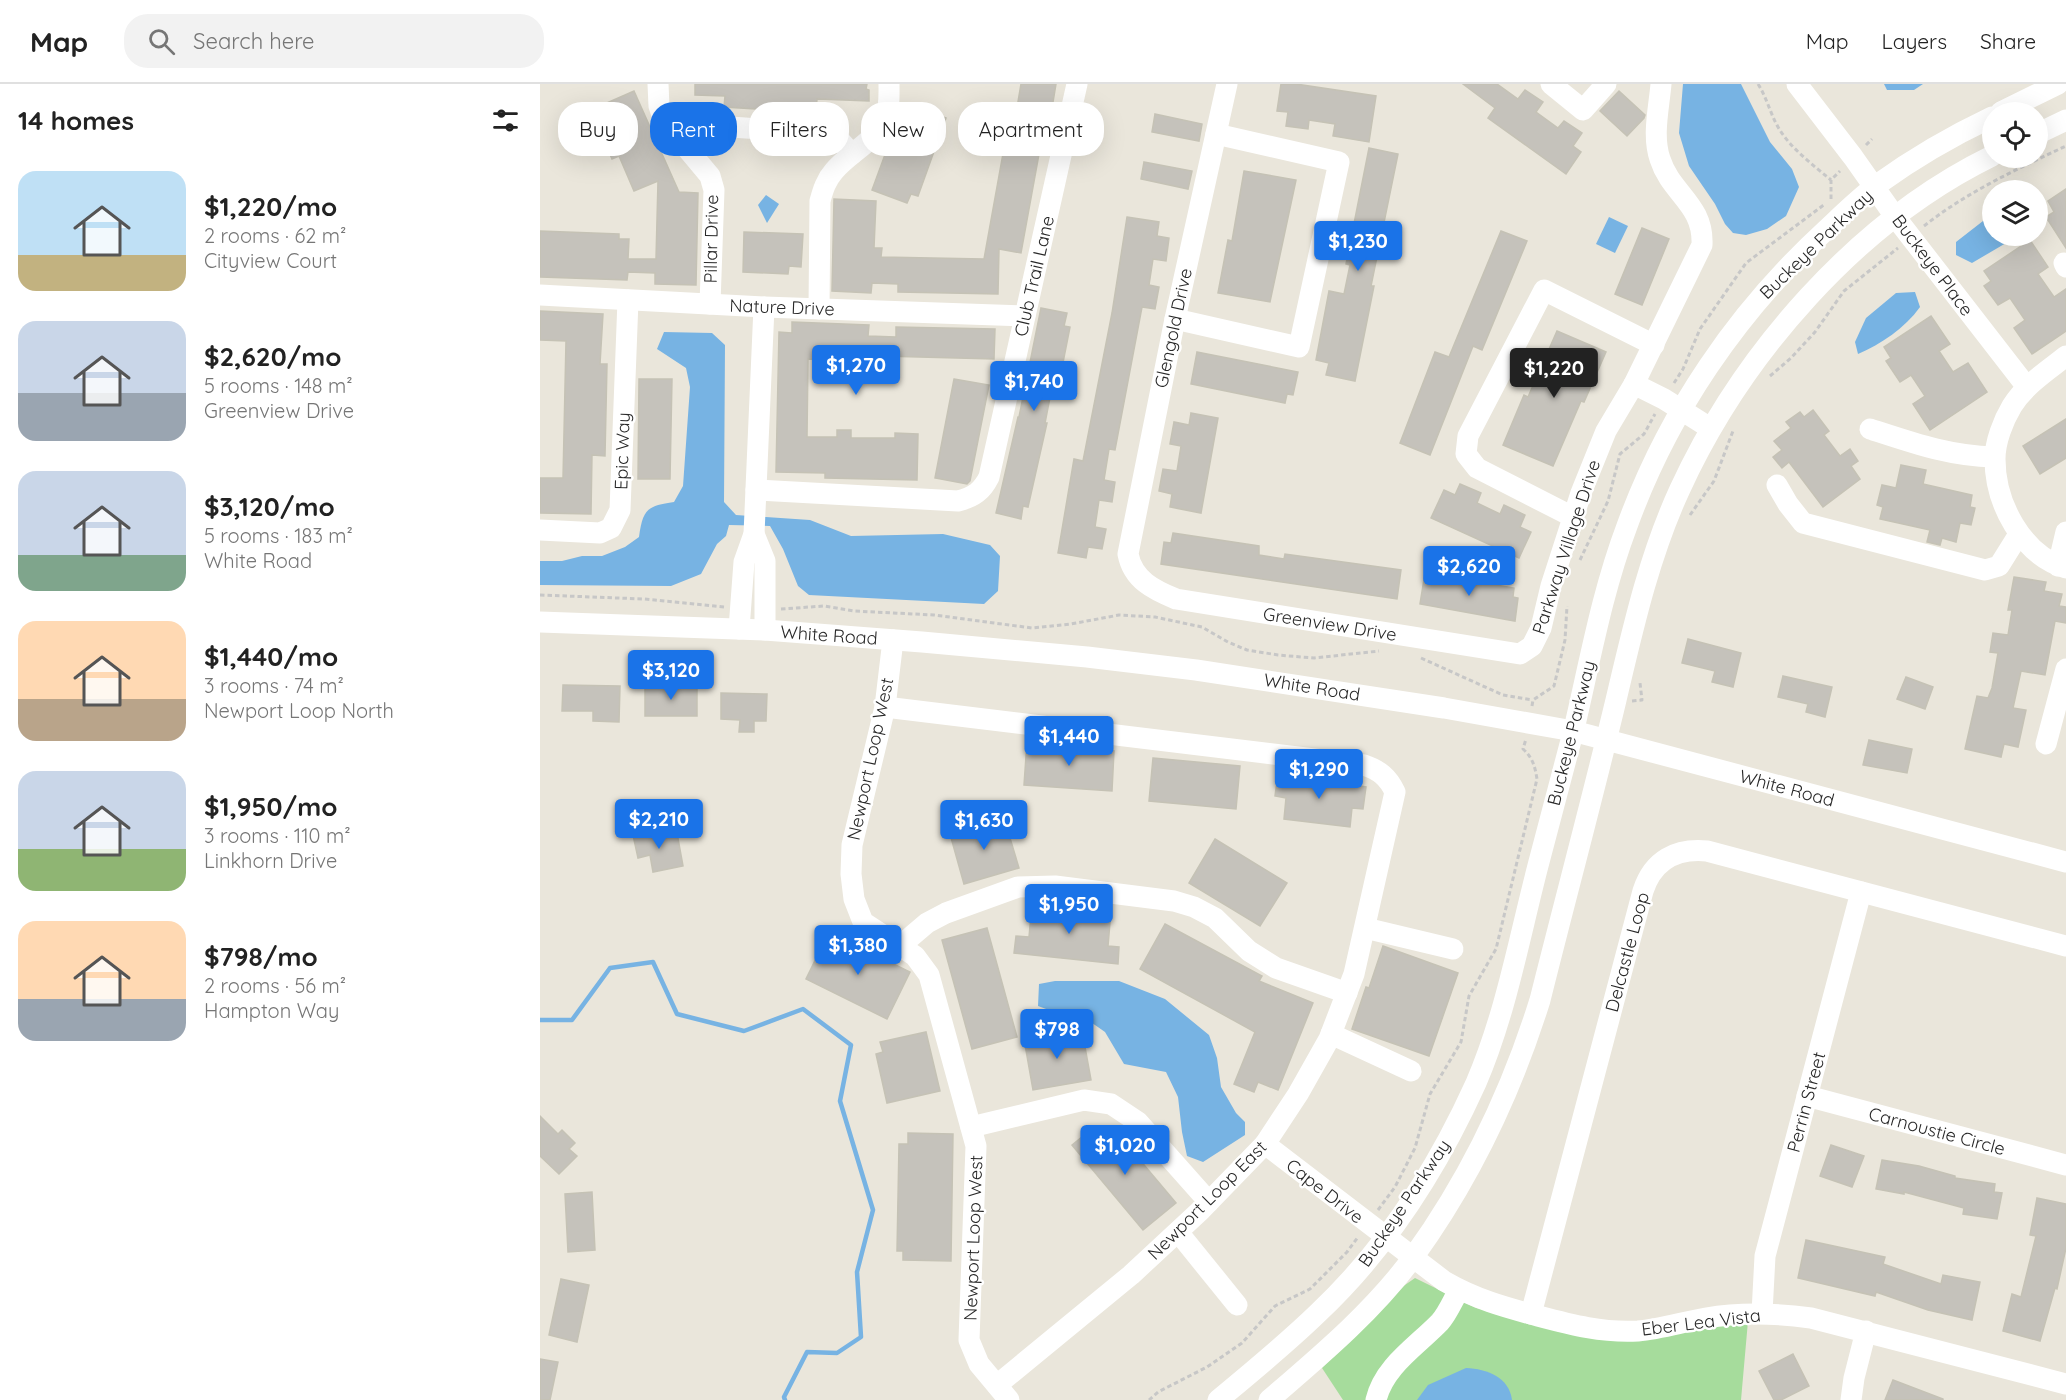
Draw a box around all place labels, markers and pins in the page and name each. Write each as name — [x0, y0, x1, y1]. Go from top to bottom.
pin: $1,230 — [1309, 221, 1407, 272]
pin: $1,270 — [807, 345, 905, 396]
pin: $1,220 — [1505, 348, 1603, 399]
pin: $1,740 — [985, 361, 1083, 412]
pin: $2,620 — [1420, 546, 1518, 597]
pin: $3,120 — [622, 650, 720, 701]
pin: $1,440 — [1020, 716, 1118, 767]
pin: $1,290 — [1270, 749, 1368, 800]
pin: $2,210 — [610, 799, 708, 850]
pin: $1,630 — [935, 800, 1033, 851]
pin: $1,950 — [1020, 884, 1118, 935]
pin: $1,380 — [809, 925, 907, 976]
pin: $798 — [1021, 1009, 1093, 1060]
pin: $1,020 — [1076, 1125, 1174, 1176]

